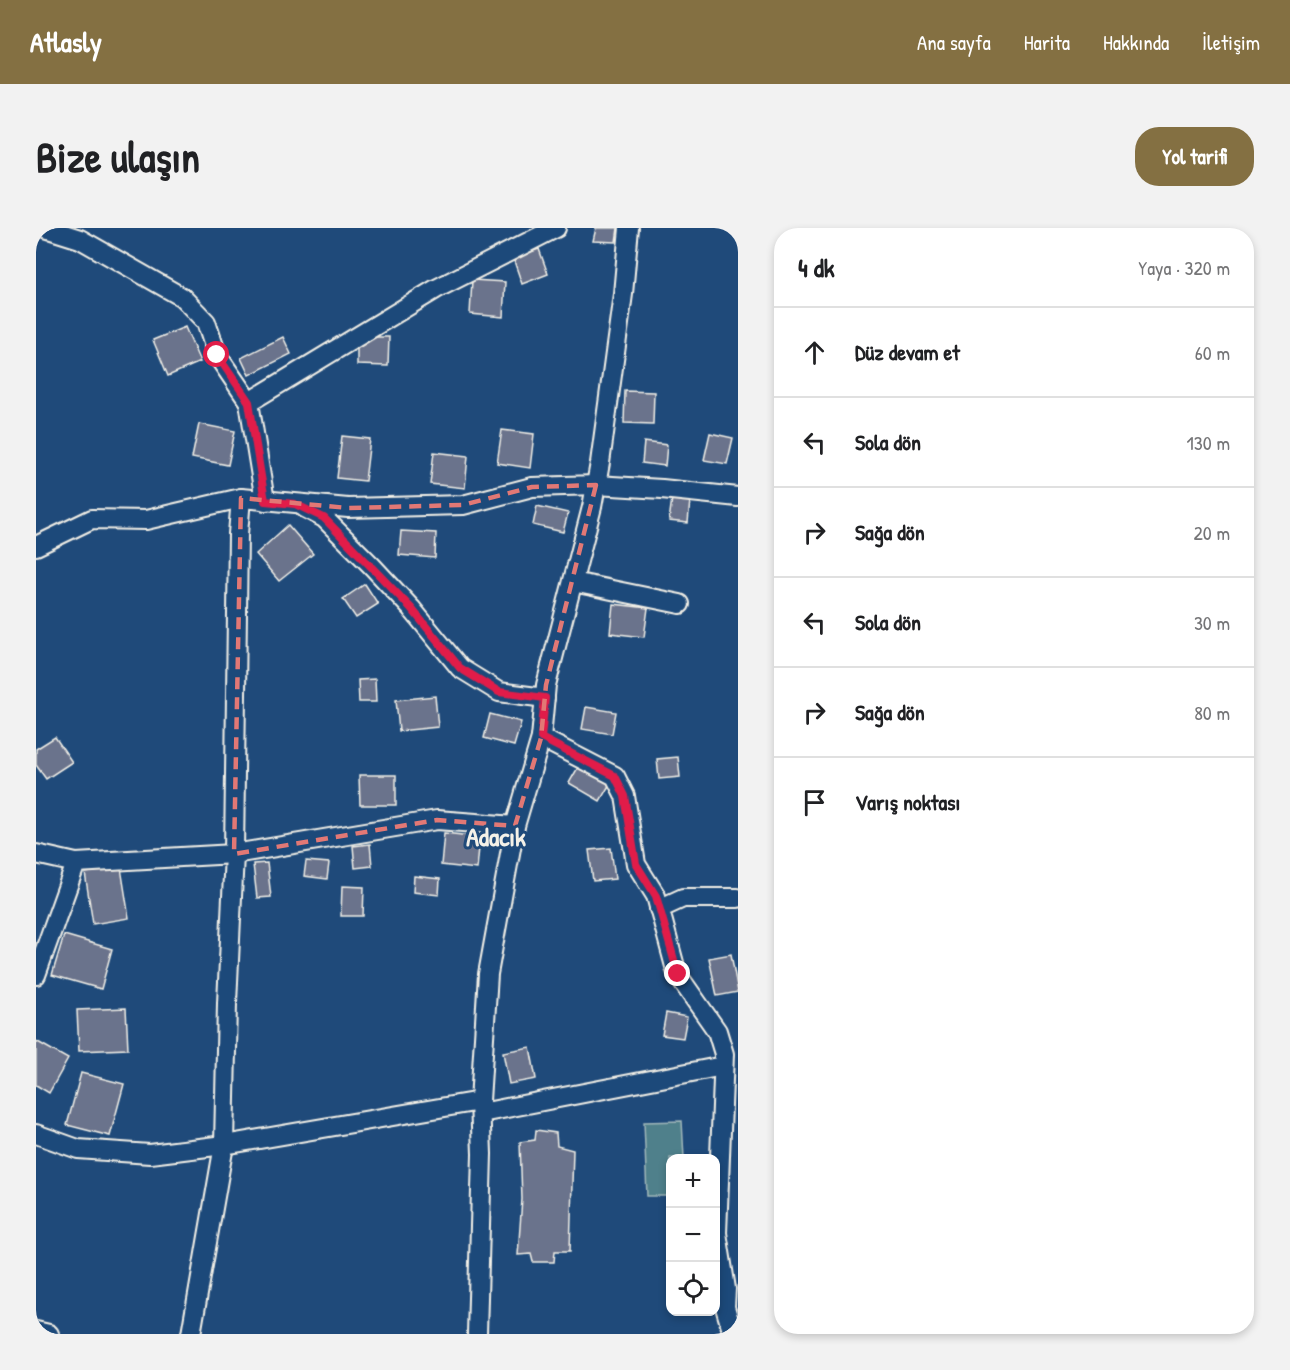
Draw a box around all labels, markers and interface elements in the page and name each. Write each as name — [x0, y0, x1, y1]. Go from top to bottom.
text: Atlasly — [30, 23, 102, 61]
text: Ana sayfa — [917, 28, 991, 57]
text: Harita — [1024, 28, 1070, 57]
text: Hakkında — [1103, 28, 1169, 57]
text: İletişim — [1202, 28, 1260, 57]
button: Yol tarifi — [1135, 127, 1254, 186]
text: Bize ulaşın — [36, 128, 200, 185]
text: 4 dk — [798, 250, 835, 285]
text: Yaya · 320 m — [1138, 254, 1230, 281]
icon: ahead — [798, 336, 831, 369]
text: Düz devam et — [855, 337, 960, 367]
text: 60 m — [1195, 339, 1230, 366]
route start — [203, 341, 229, 367]
icon: left — [798, 426, 831, 459]
text: Sola dön — [855, 427, 921, 457]
text: 130 m — [1187, 429, 1230, 456]
icon: right — [798, 516, 831, 549]
text: Sağa dön — [855, 517, 925, 547]
text: 20 m — [1193, 519, 1230, 546]
icon: left — [798, 606, 831, 639]
text: Sola dön — [855, 607, 921, 637]
text: 30 m — [1194, 609, 1230, 636]
icon: right — [798, 696, 831, 729]
text: Sağa dön — [855, 697, 925, 727]
text: 80 m — [1194, 699, 1230, 726]
icon: arrive — [798, 786, 831, 819]
text: Varış noktası — [855, 787, 960, 817]
district label: Adacık — [466, 819, 526, 854]
route end — [664, 960, 690, 986]
map controls — [666, 1154, 720, 1316]
button: + — [666, 1154, 720, 1208]
button: − — [666, 1208, 720, 1262]
button: locate — [666, 1262, 720, 1316]

